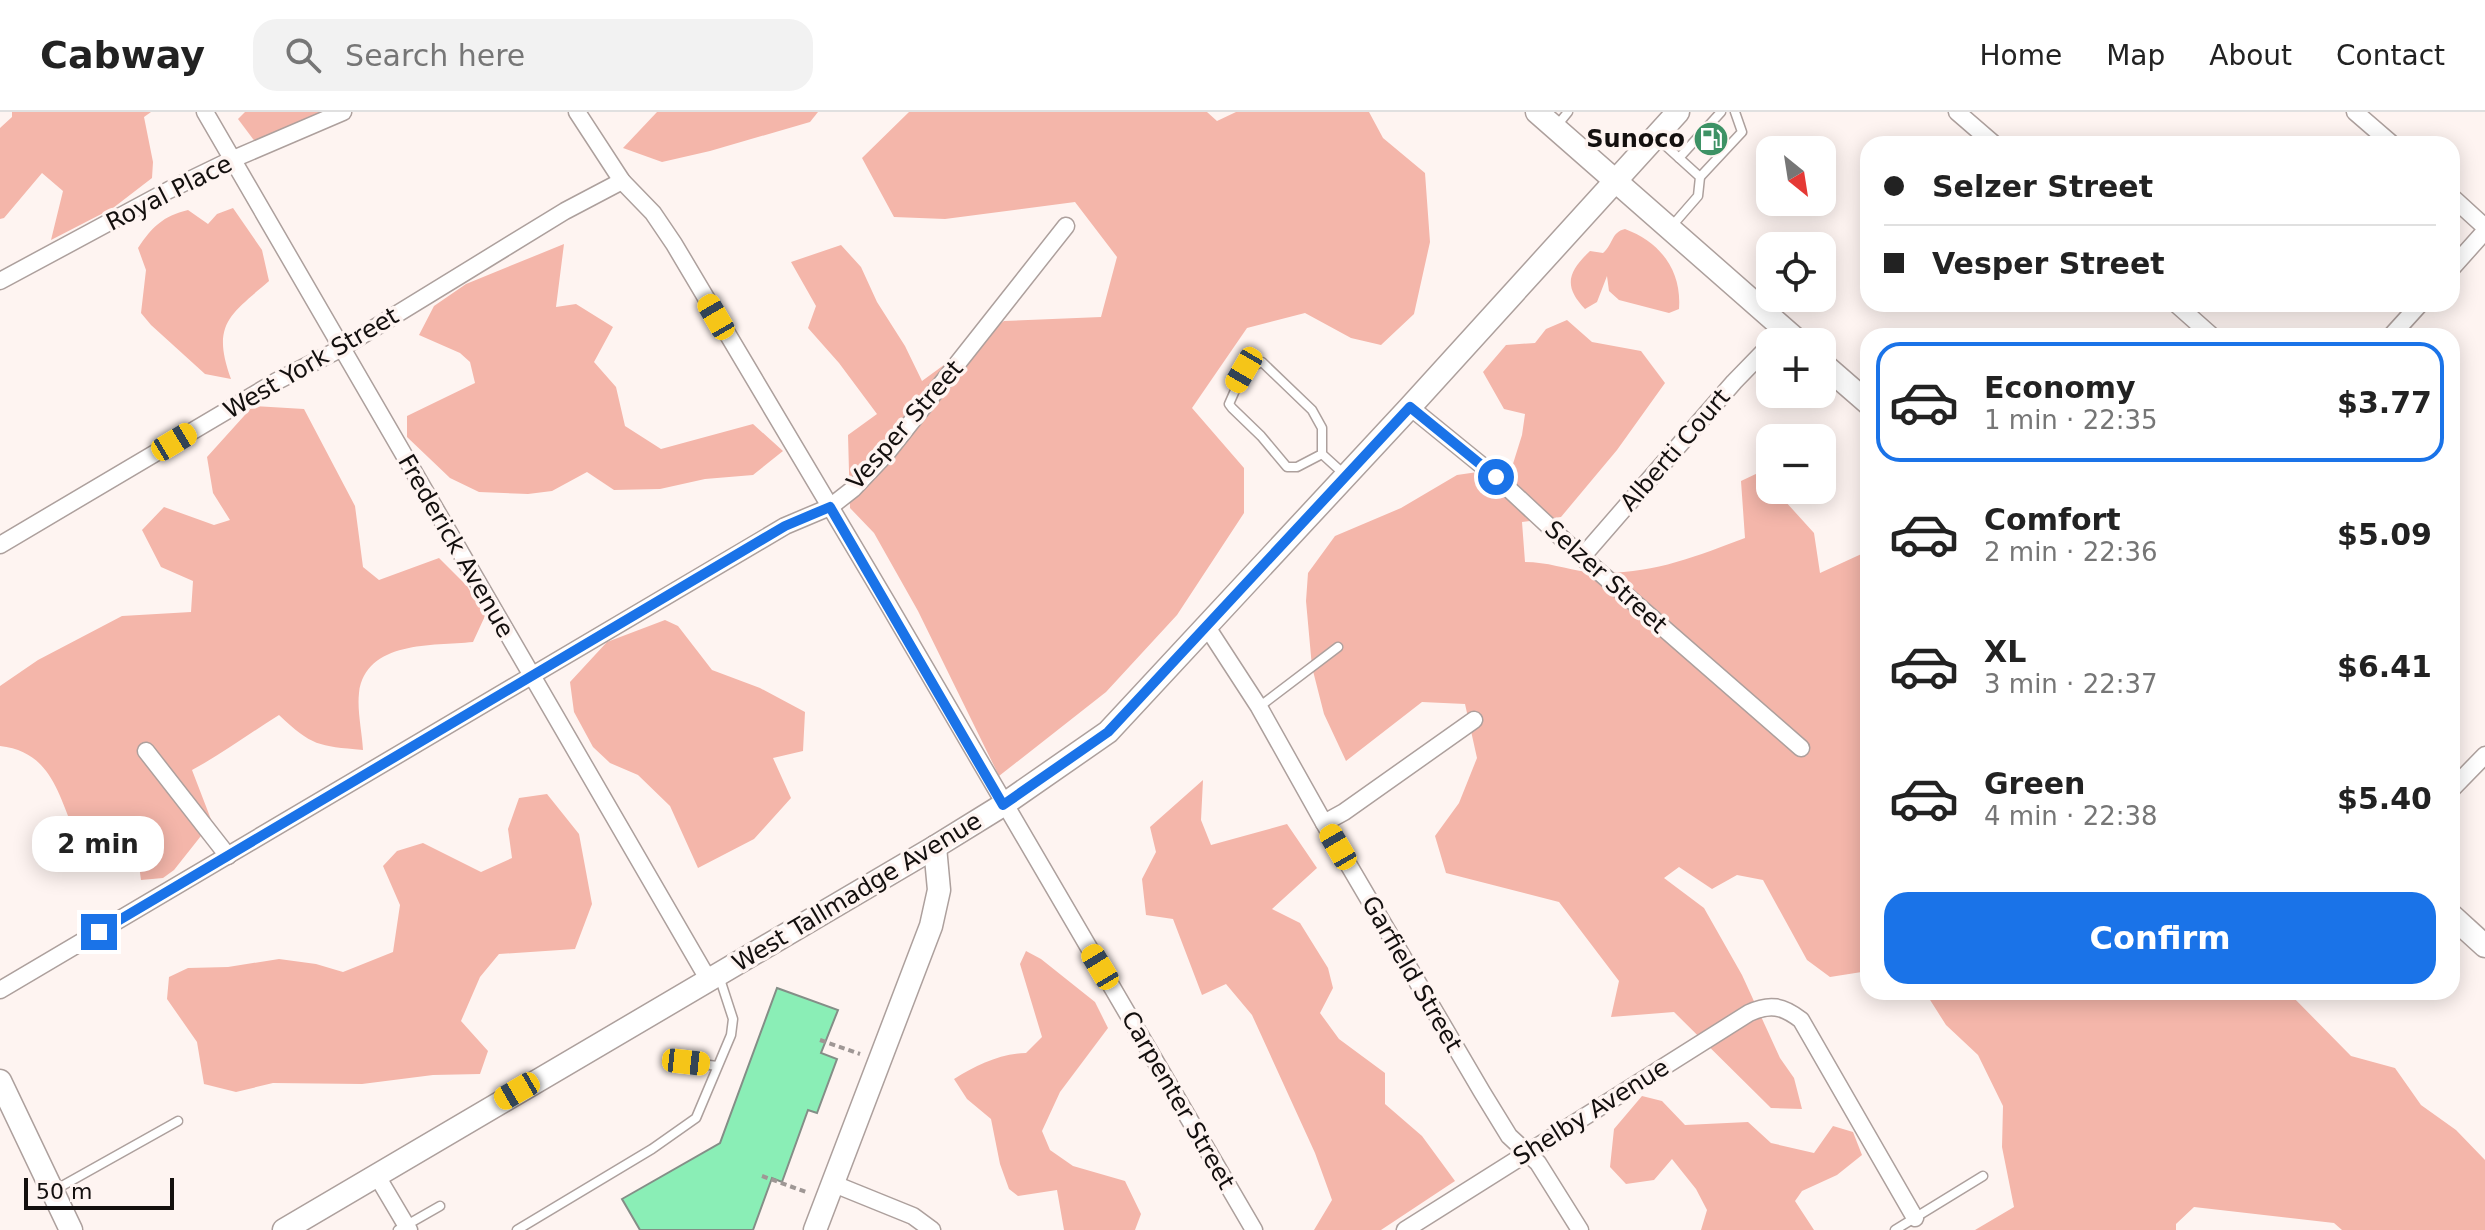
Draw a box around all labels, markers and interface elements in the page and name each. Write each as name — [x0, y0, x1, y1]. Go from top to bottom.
search box — [253, 19, 813, 91]
text: Cabway — [40, 33, 205, 77]
icon: search — [281, 33, 325, 77]
text: Search here — [345, 38, 525, 73]
text: Home — [1979, 39, 2062, 72]
text: Map — [2106, 39, 2165, 72]
text: About — [2209, 39, 2292, 72]
text: Contact — [2336, 39, 2445, 72]
fuel station icon: Sunoco — [1692, 120, 1730, 158]
place label: Sunoco — [1586, 125, 1685, 153]
north arrow — [1756, 136, 1836, 216]
map controls — [1756, 136, 1836, 504]
street label: Royal Place — [101, 149, 237, 237]
text: Selzer Street — [1932, 169, 2153, 204]
button: locate — [1756, 232, 1836, 312]
text: Vesper Street — [1932, 246, 2165, 281]
car — [694, 290, 738, 344]
street label: West York Street — [219, 302, 403, 424]
button: + — [1756, 328, 1836, 408]
car — [1222, 343, 1266, 397]
street label: Vesper Street — [841, 355, 969, 495]
icon: car — [1888, 366, 1960, 438]
text: Economy — [1984, 370, 2136, 405]
street label: Alberti Court — [1614, 383, 1736, 517]
text: $3.77 — [2337, 385, 2432, 420]
text: 1 min · 22:35 — [1984, 405, 2158, 435]
car — [147, 419, 201, 465]
button: − — [1756, 424, 1836, 504]
street label: Frederick Avenue — [392, 450, 520, 642]
route start — [1478, 459, 1514, 495]
icon: car — [1888, 498, 1960, 570]
text: Comfort — [1984, 502, 2121, 537]
street label: Selzer Street — [1539, 515, 1673, 639]
text: $5.09 — [2337, 517, 2432, 552]
text: 2 min · 22:36 — [1984, 537, 2158, 567]
icon: car — [1888, 630, 1960, 702]
text: XL — [1984, 634, 2026, 669]
text: $6.41 — [2337, 649, 2432, 684]
text: 3 min · 22:37 — [1984, 669, 2158, 699]
icon: car — [1888, 762, 1960, 834]
text: Green — [1984, 766, 2085, 801]
text: $5.40 — [2337, 781, 2432, 816]
text: 4 min · 22:38 — [1984, 801, 2158, 831]
street label: West Tallmadge Avenue — [727, 806, 987, 978]
callout: 2 min — [33, 816, 165, 872]
car — [1316, 820, 1360, 874]
text: 2 min — [57, 829, 139, 859]
street label: Garfield Street — [1356, 891, 1468, 1057]
button: Confirm — [1884, 892, 2436, 984]
route end — [81, 914, 117, 950]
car — [1077, 940, 1123, 994]
street label: Carpenter Street — [1116, 1006, 1240, 1194]
car — [661, 1048, 711, 1076]
street label: Shelby Avenue — [1508, 1053, 1674, 1171]
car — [490, 1069, 544, 1113]
scale bar — [24, 1174, 174, 1210]
text: 50 m — [36, 1179, 92, 1204]

